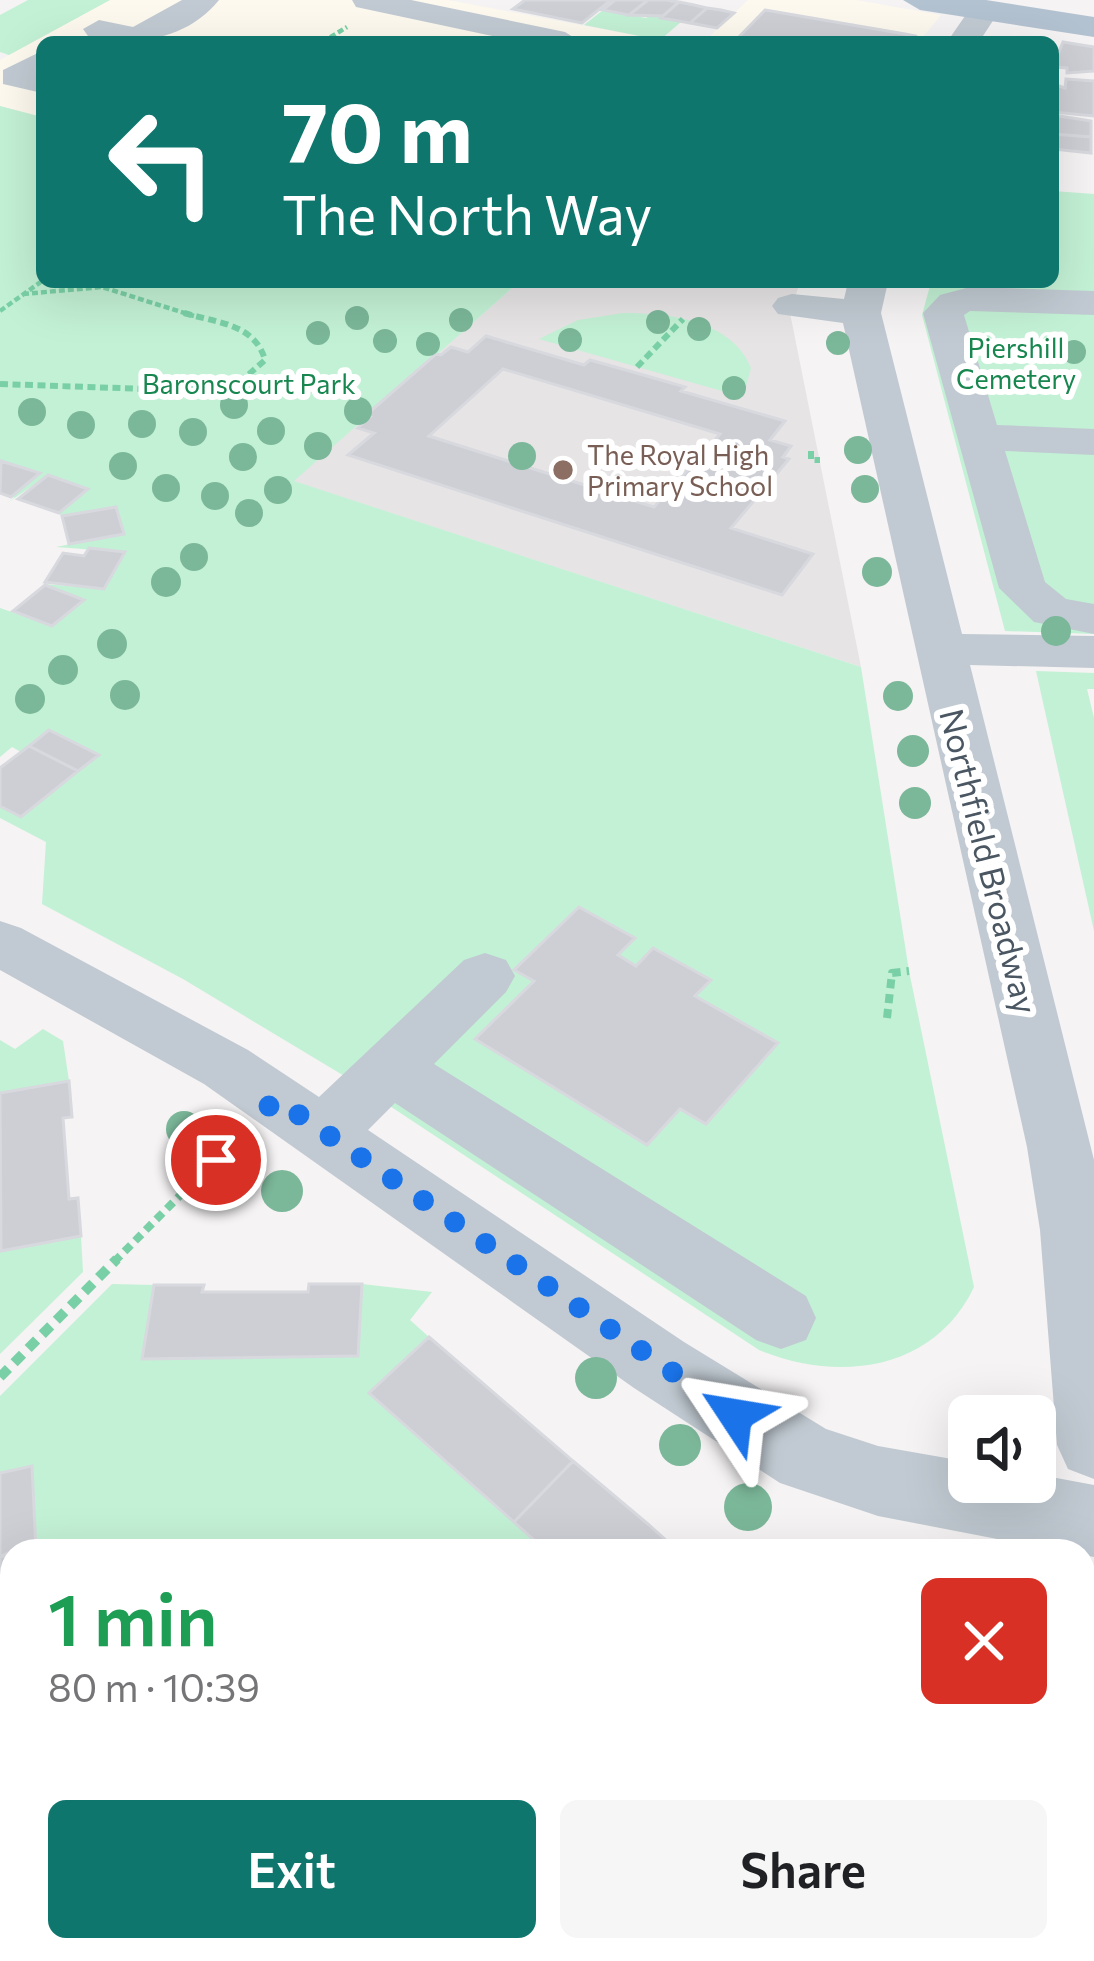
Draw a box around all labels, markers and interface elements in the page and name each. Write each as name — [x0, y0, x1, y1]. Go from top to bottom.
text: 70 m — [282, 78, 473, 180]
icon: left — [84, 84, 240, 240]
text: The North Way — [282, 180, 652, 246]
park label: Piershill Cemetery — [956, 331, 1076, 395]
park label: Baronscourt Park — [142, 367, 356, 400]
place label: The Royal High Primary School — [587, 438, 773, 502]
marker: The Royal High Primary School — [550, 457, 576, 483]
street label: Northfield Broadway — [932, 704, 1048, 1018]
pin — [165, 1109, 267, 1211]
icon: arrive — [183, 1127, 249, 1193]
position arrow — [672, 1352, 798, 1478]
map controls — [948, 1395, 1056, 1503]
button: sound — [948, 1395, 1056, 1503]
text: 1 min — [48, 1573, 218, 1661]
button: close — [921, 1578, 1047, 1704]
text: 80 m · 10:39 — [48, 1662, 260, 1710]
button: Exit — [48, 1800, 536, 1938]
button: Share — [560, 1800, 1047, 1938]

